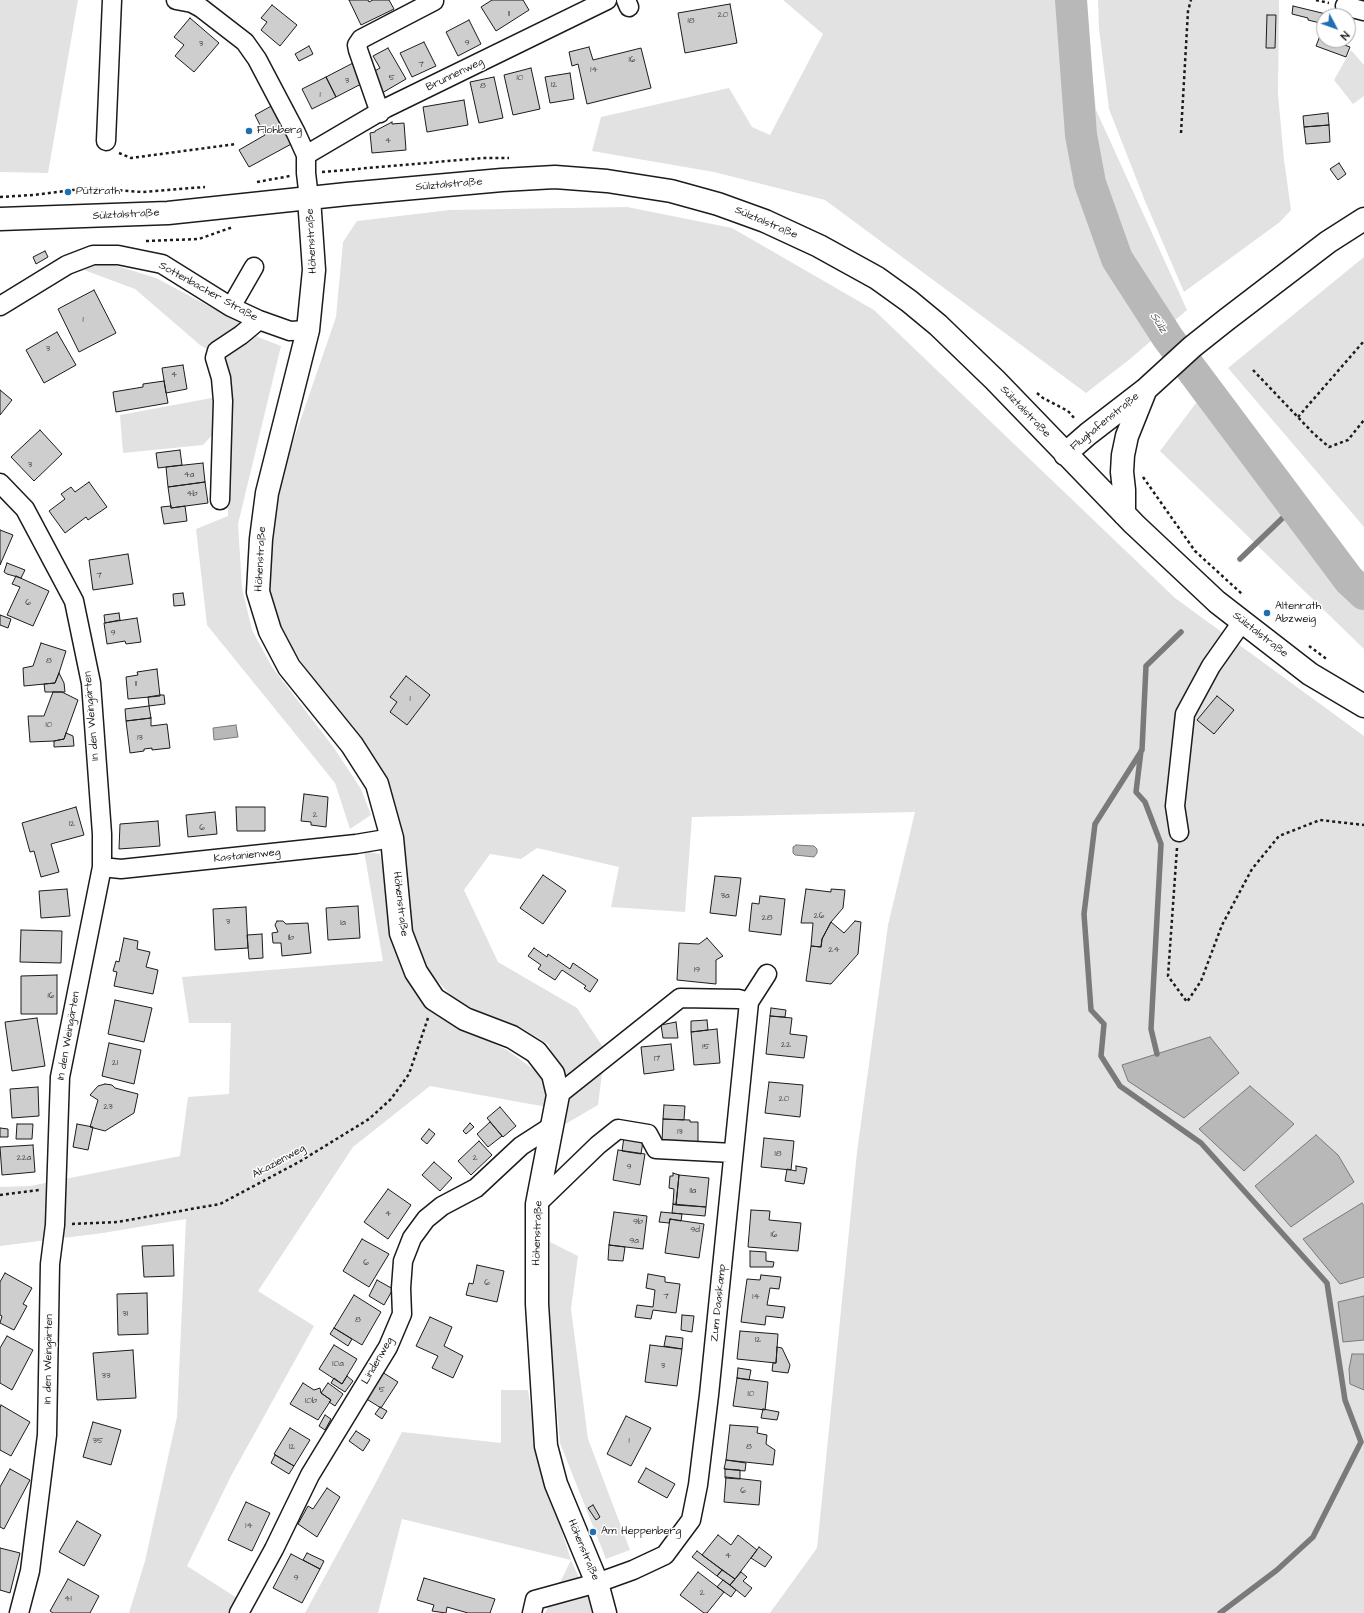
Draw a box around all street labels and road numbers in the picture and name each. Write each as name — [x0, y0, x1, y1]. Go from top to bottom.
street label: Brunnenweg — [424, 55, 486, 95]
street label: Sülztalstraße — [415, 176, 483, 194]
street label: Sülztalstraße — [733, 204, 799, 242]
street label: Sülztalstraße — [92, 207, 160, 223]
street label: Höhenstraße — [304, 208, 320, 274]
street label: Sottenbacher Straße — [156, 259, 260, 325]
street label: Sülztalstraße — [997, 383, 1053, 441]
street label: Flughafenstraße — [1068, 390, 1142, 454]
street label: Höhenstraße — [253, 526, 269, 592]
street label: Sülztalstraße — [1230, 609, 1290, 661]
street label: In den Weingärten — [82, 671, 102, 761]
street label: Kastanienweg — [213, 846, 281, 866]
street label: Höhenstraße — [389, 871, 411, 937]
street label: In den Weingärten — [55, 991, 83, 1081]
street label: Akazienweg — [250, 1142, 308, 1182]
street label: Höhenstraße — [530, 1200, 546, 1266]
street label: Zum Daaskamp — [708, 1263, 730, 1343]
street label: In den Weingärten — [42, 1314, 56, 1404]
street label: Lindenweg — [359, 1335, 397, 1387]
street label: Höhenstraße — [564, 1517, 602, 1583]

